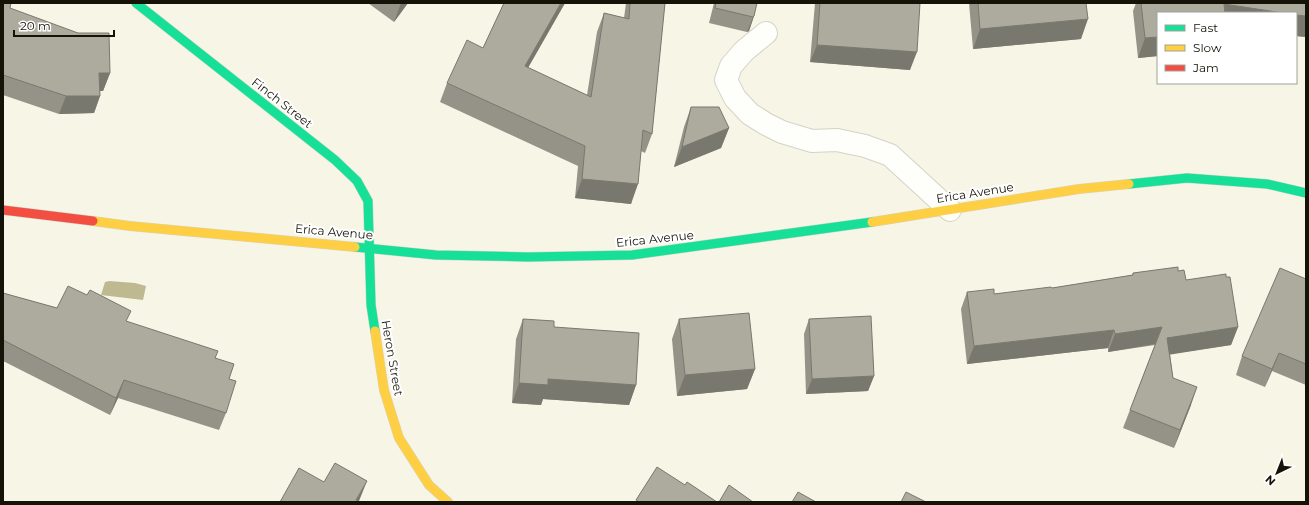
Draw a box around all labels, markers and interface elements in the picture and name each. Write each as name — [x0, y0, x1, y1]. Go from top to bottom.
scale bar — [14, 12, 114, 38]
legend — [1157, 12, 1297, 84]
text: 20 m — [20, 18, 51, 33]
text: Fast — [1193, 20, 1218, 35]
text: Slow — [1193, 40, 1222, 55]
text: Jam — [1192, 60, 1219, 75]
street label: Finch Street — [249, 74, 316, 131]
street label: Erica Avenue — [935, 179, 1015, 206]
street label: Erica Avenue — [294, 221, 374, 242]
street label: Erica Avenue — [615, 227, 695, 250]
street label: Heron Street — [378, 319, 407, 397]
north arrow — [1257, 453, 1297, 493]
text: N — [1262, 472, 1278, 488]

